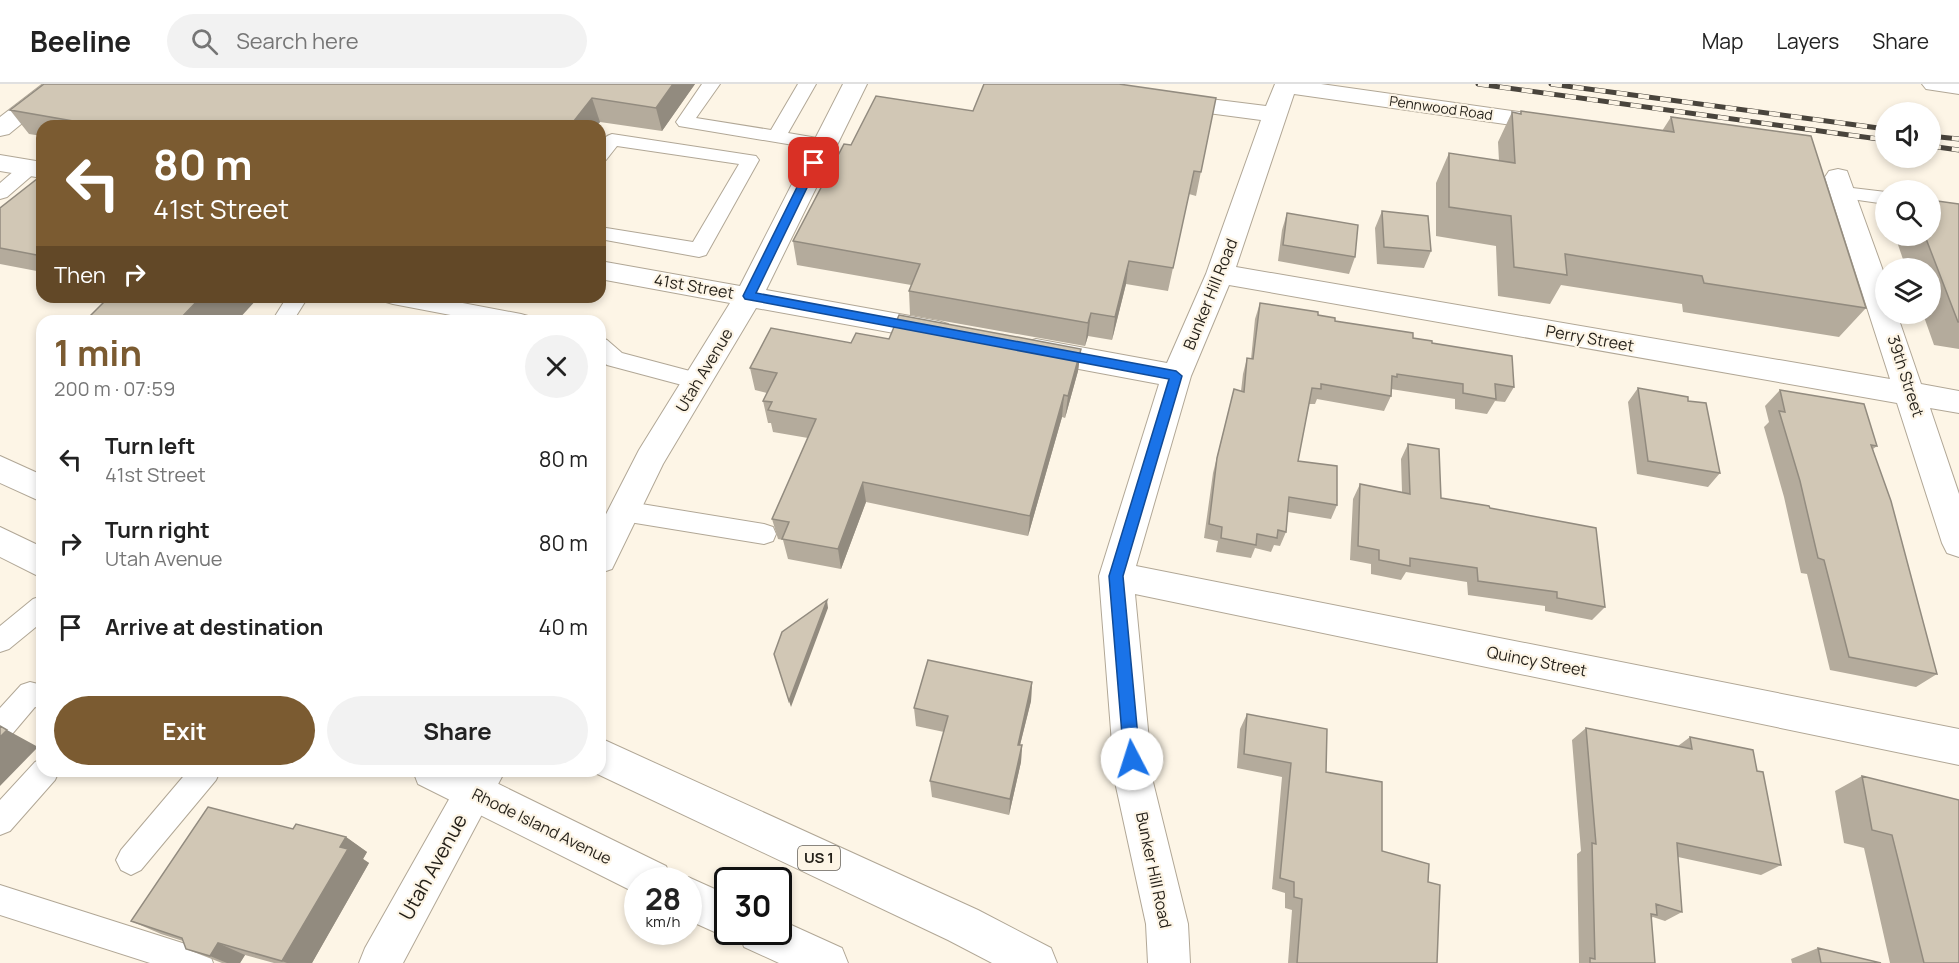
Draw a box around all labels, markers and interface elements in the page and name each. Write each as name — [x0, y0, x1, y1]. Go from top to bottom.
search box — [167, 14, 587, 68]
text: Beeline — [30, 22, 131, 60]
icon: search — [188, 25, 221, 58]
text: Search here — [236, 26, 359, 56]
text: Map — [1702, 27, 1743, 55]
text: Layers — [1776, 27, 1839, 55]
text: Share — [1872, 27, 1929, 55]
street label: Pennwood Road — [1388, 91, 1494, 124]
map controls — [1875, 102, 1941, 324]
button: sound — [1875, 102, 1941, 168]
text: 80 m — [153, 135, 253, 193]
pin — [788, 137, 839, 188]
icon: left — [54, 144, 132, 222]
icon: arrive — [797, 146, 830, 179]
button: search — [1875, 180, 1941, 246]
text: 41st Street — [153, 190, 289, 227]
street label: Bunker Hill Road — [1178, 235, 1242, 353]
icon: right — [118, 258, 151, 291]
button: layers — [1875, 258, 1941, 324]
text: Then — [54, 260, 106, 290]
street label: 41st Street — [652, 268, 736, 304]
street label: Perry Street — [1544, 319, 1636, 357]
street label: Utah Avenue — [670, 324, 738, 416]
text: 1 min — [54, 328, 142, 377]
street label: 39th Street — [1882, 332, 1930, 420]
button: close — [525, 335, 588, 398]
text: 200 m · 07:59 — [54, 375, 175, 402]
text: Turn left — [105, 431, 195, 461]
icon: left — [54, 443, 87, 476]
text: 80 m — [539, 444, 588, 474]
text: 41st Street — [105, 461, 206, 488]
text: Turn right — [105, 515, 210, 545]
icon: right — [54, 527, 87, 560]
text: 80 m — [539, 528, 588, 558]
text: Utah Avenue — [105, 545, 223, 572]
icon: arrive — [54, 611, 87, 644]
text: Arrive at destination — [105, 612, 323, 642]
text: 40 m — [539, 612, 588, 642]
street label: Quincy Street — [1485, 641, 1589, 681]
button: Exit — [54, 696, 315, 765]
button: Share — [327, 696, 588, 765]
position arrow — [1100, 727, 1164, 791]
street label: Rhode Island Avenue — [469, 783, 615, 869]
street label: Utah Avenue — [392, 809, 473, 925]
street label: Bunker Hill Road — [1131, 810, 1177, 930]
road number: US 1 — [798, 846, 840, 870]
speed limit sign: 30 — [714, 867, 792, 945]
text: 28 — [645, 878, 681, 919]
text: km/h — [646, 911, 680, 932]

